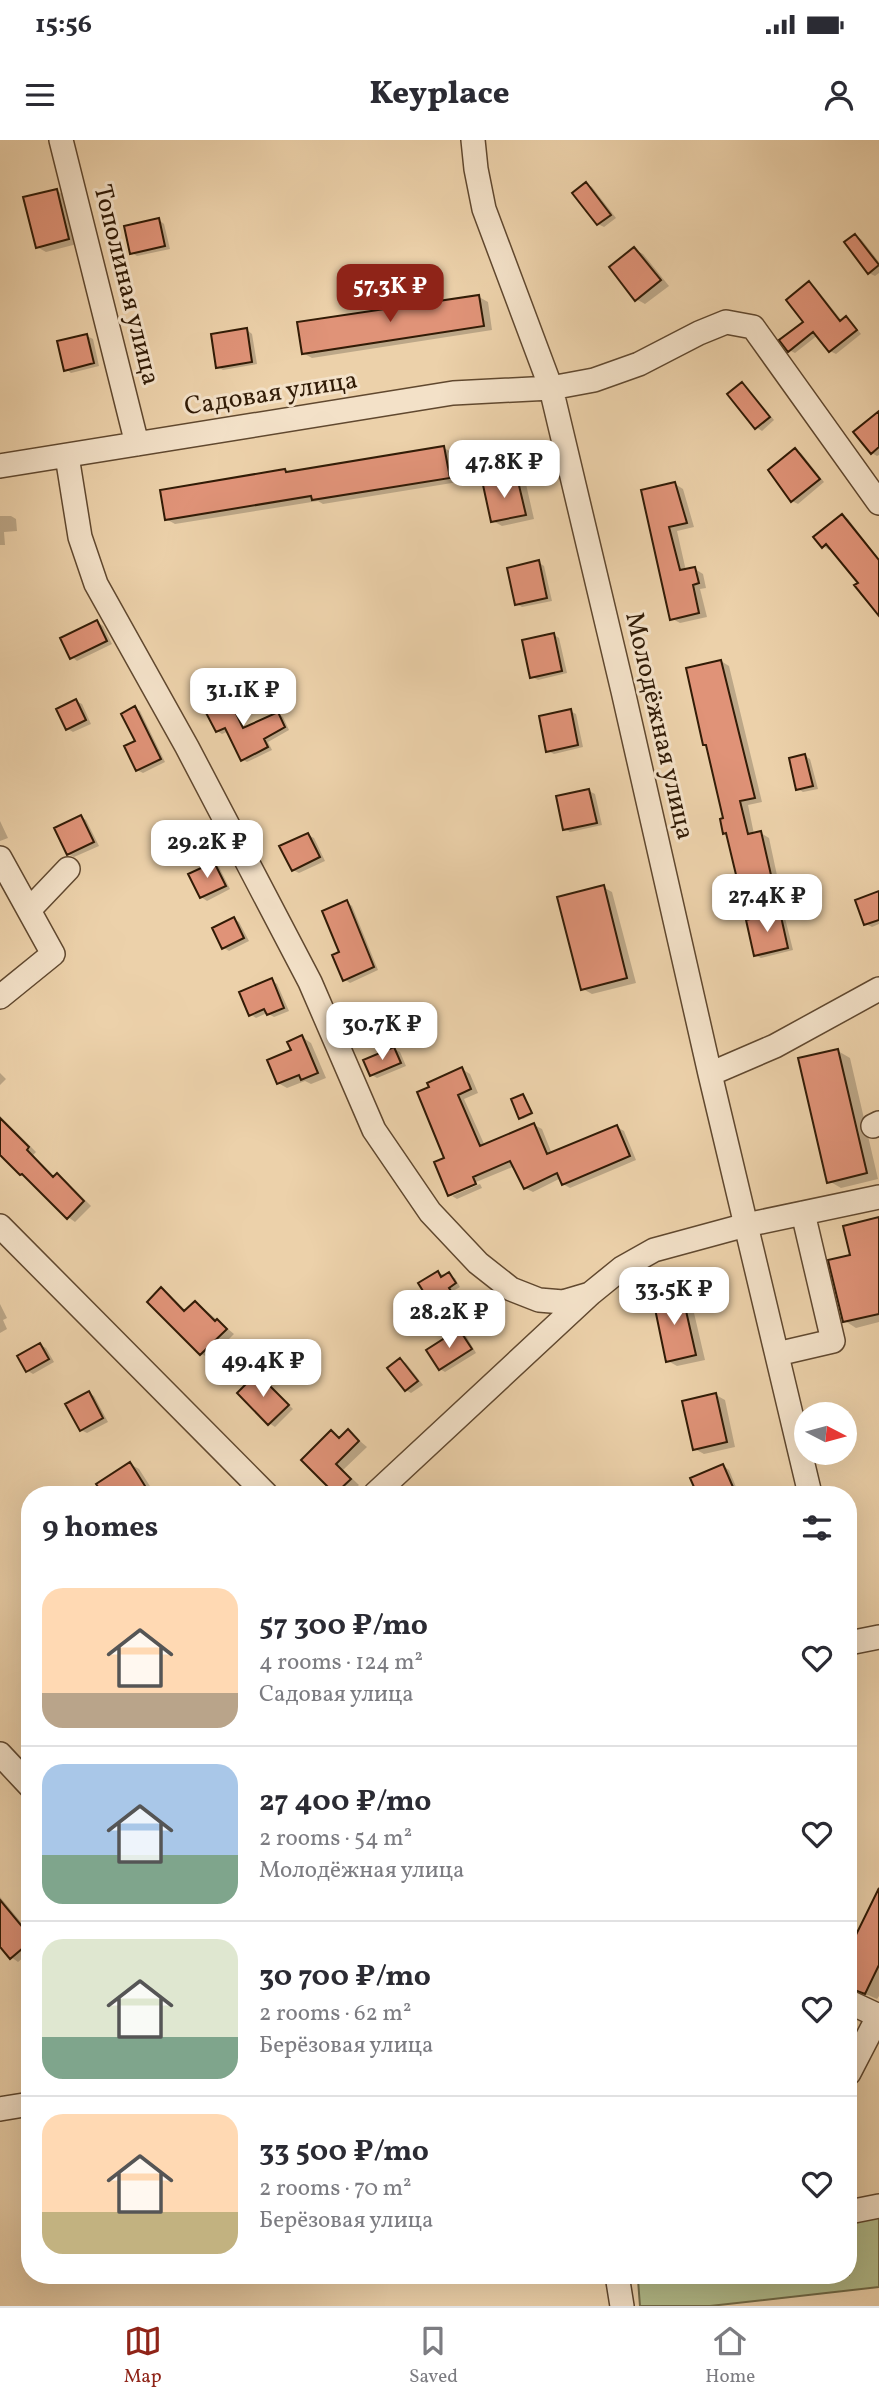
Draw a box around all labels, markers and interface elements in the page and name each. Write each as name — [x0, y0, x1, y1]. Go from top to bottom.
text: 15:56 — [35, 7, 92, 43]
text: Keyplace — [369, 73, 510, 117]
icon: menu — [21, 76, 59, 114]
icon: person — [820, 76, 858, 114]
street label: Тополиная улица — [84, 181, 168, 389]
pin: 57.3K ₽ — [325, 264, 455, 324]
text: 57.3K ₽ — [353, 271, 427, 303]
street label: Садовая улица — [182, 363, 360, 425]
pin: 47.8K ₽ — [439, 440, 569, 500]
text: 47.8K ₽ — [465, 447, 543, 479]
street label: Молодёжная улица — [615, 609, 703, 843]
pin: 31.1K ₽ — [178, 668, 308, 728]
text: 31.1K ₽ — [206, 675, 280, 707]
pin: 29.2K ₽ — [142, 820, 272, 880]
text: 29.2K ₽ — [167, 827, 247, 859]
pin: 27.4K ₽ — [702, 874, 832, 934]
text: 27.4K ₽ — [728, 881, 806, 913]
pin: 30.7K ₽ — [317, 1002, 447, 1062]
text: 30.7K ₽ — [342, 1009, 422, 1041]
pin: 33.5K ₽ — [609, 1268, 739, 1327]
text: 33.5K ₽ — [635, 1274, 713, 1306]
pin: 28.2K ₽ — [384, 1290, 514, 1350]
text: 28.2K ₽ — [409, 1297, 489, 1329]
pin: 49.4K ₽ — [198, 1340, 328, 1399]
text: 49.4K ₽ — [221, 1346, 305, 1378]
north arrow — [794, 1402, 858, 1465]
map controls — [794, 1402, 857, 1465]
text: 9 homes — [42, 1507, 158, 1549]
icon: filters — [798, 1509, 836, 1547]
text: 57 300 ₽/mo — [259, 1605, 428, 1647]
icon: home — [98, 1616, 182, 1700]
icon: heart — [798, 1639, 836, 1677]
text: 4 rooms · 124 m² — [259, 1647, 423, 1679]
text: Садовая улица — [259, 1679, 414, 1711]
text: 27 400 ₽/mo — [259, 1781, 431, 1823]
icon: home — [98, 1792, 182, 1876]
icon: heart — [798, 1815, 836, 1853]
text: 2 rooms · 54 m² — [259, 1823, 412, 1855]
text: Молодёжная улица — [259, 1855, 465, 1887]
text: 30 700 ₽/mo — [259, 1956, 431, 1998]
icon: home — [98, 1967, 182, 2051]
icon: heart — [798, 1990, 836, 2028]
text: 2 rooms · 62 m² — [259, 1998, 411, 2030]
text: Берёзовая улица — [259, 2030, 433, 2062]
text: 33 500 ₽/mo — [259, 2131, 429, 2173]
icon: home — [98, 2142, 182, 2226]
icon: heart — [798, 2165, 836, 2203]
text: 2 rooms · 70 m² — [259, 2173, 412, 2205]
text: Берёзовая улица — [259, 2205, 433, 2237]
tab: Map — [124, 2322, 162, 2390]
tab: Saved — [409, 2322, 458, 2390]
tab: Home — [705, 2322, 755, 2390]

